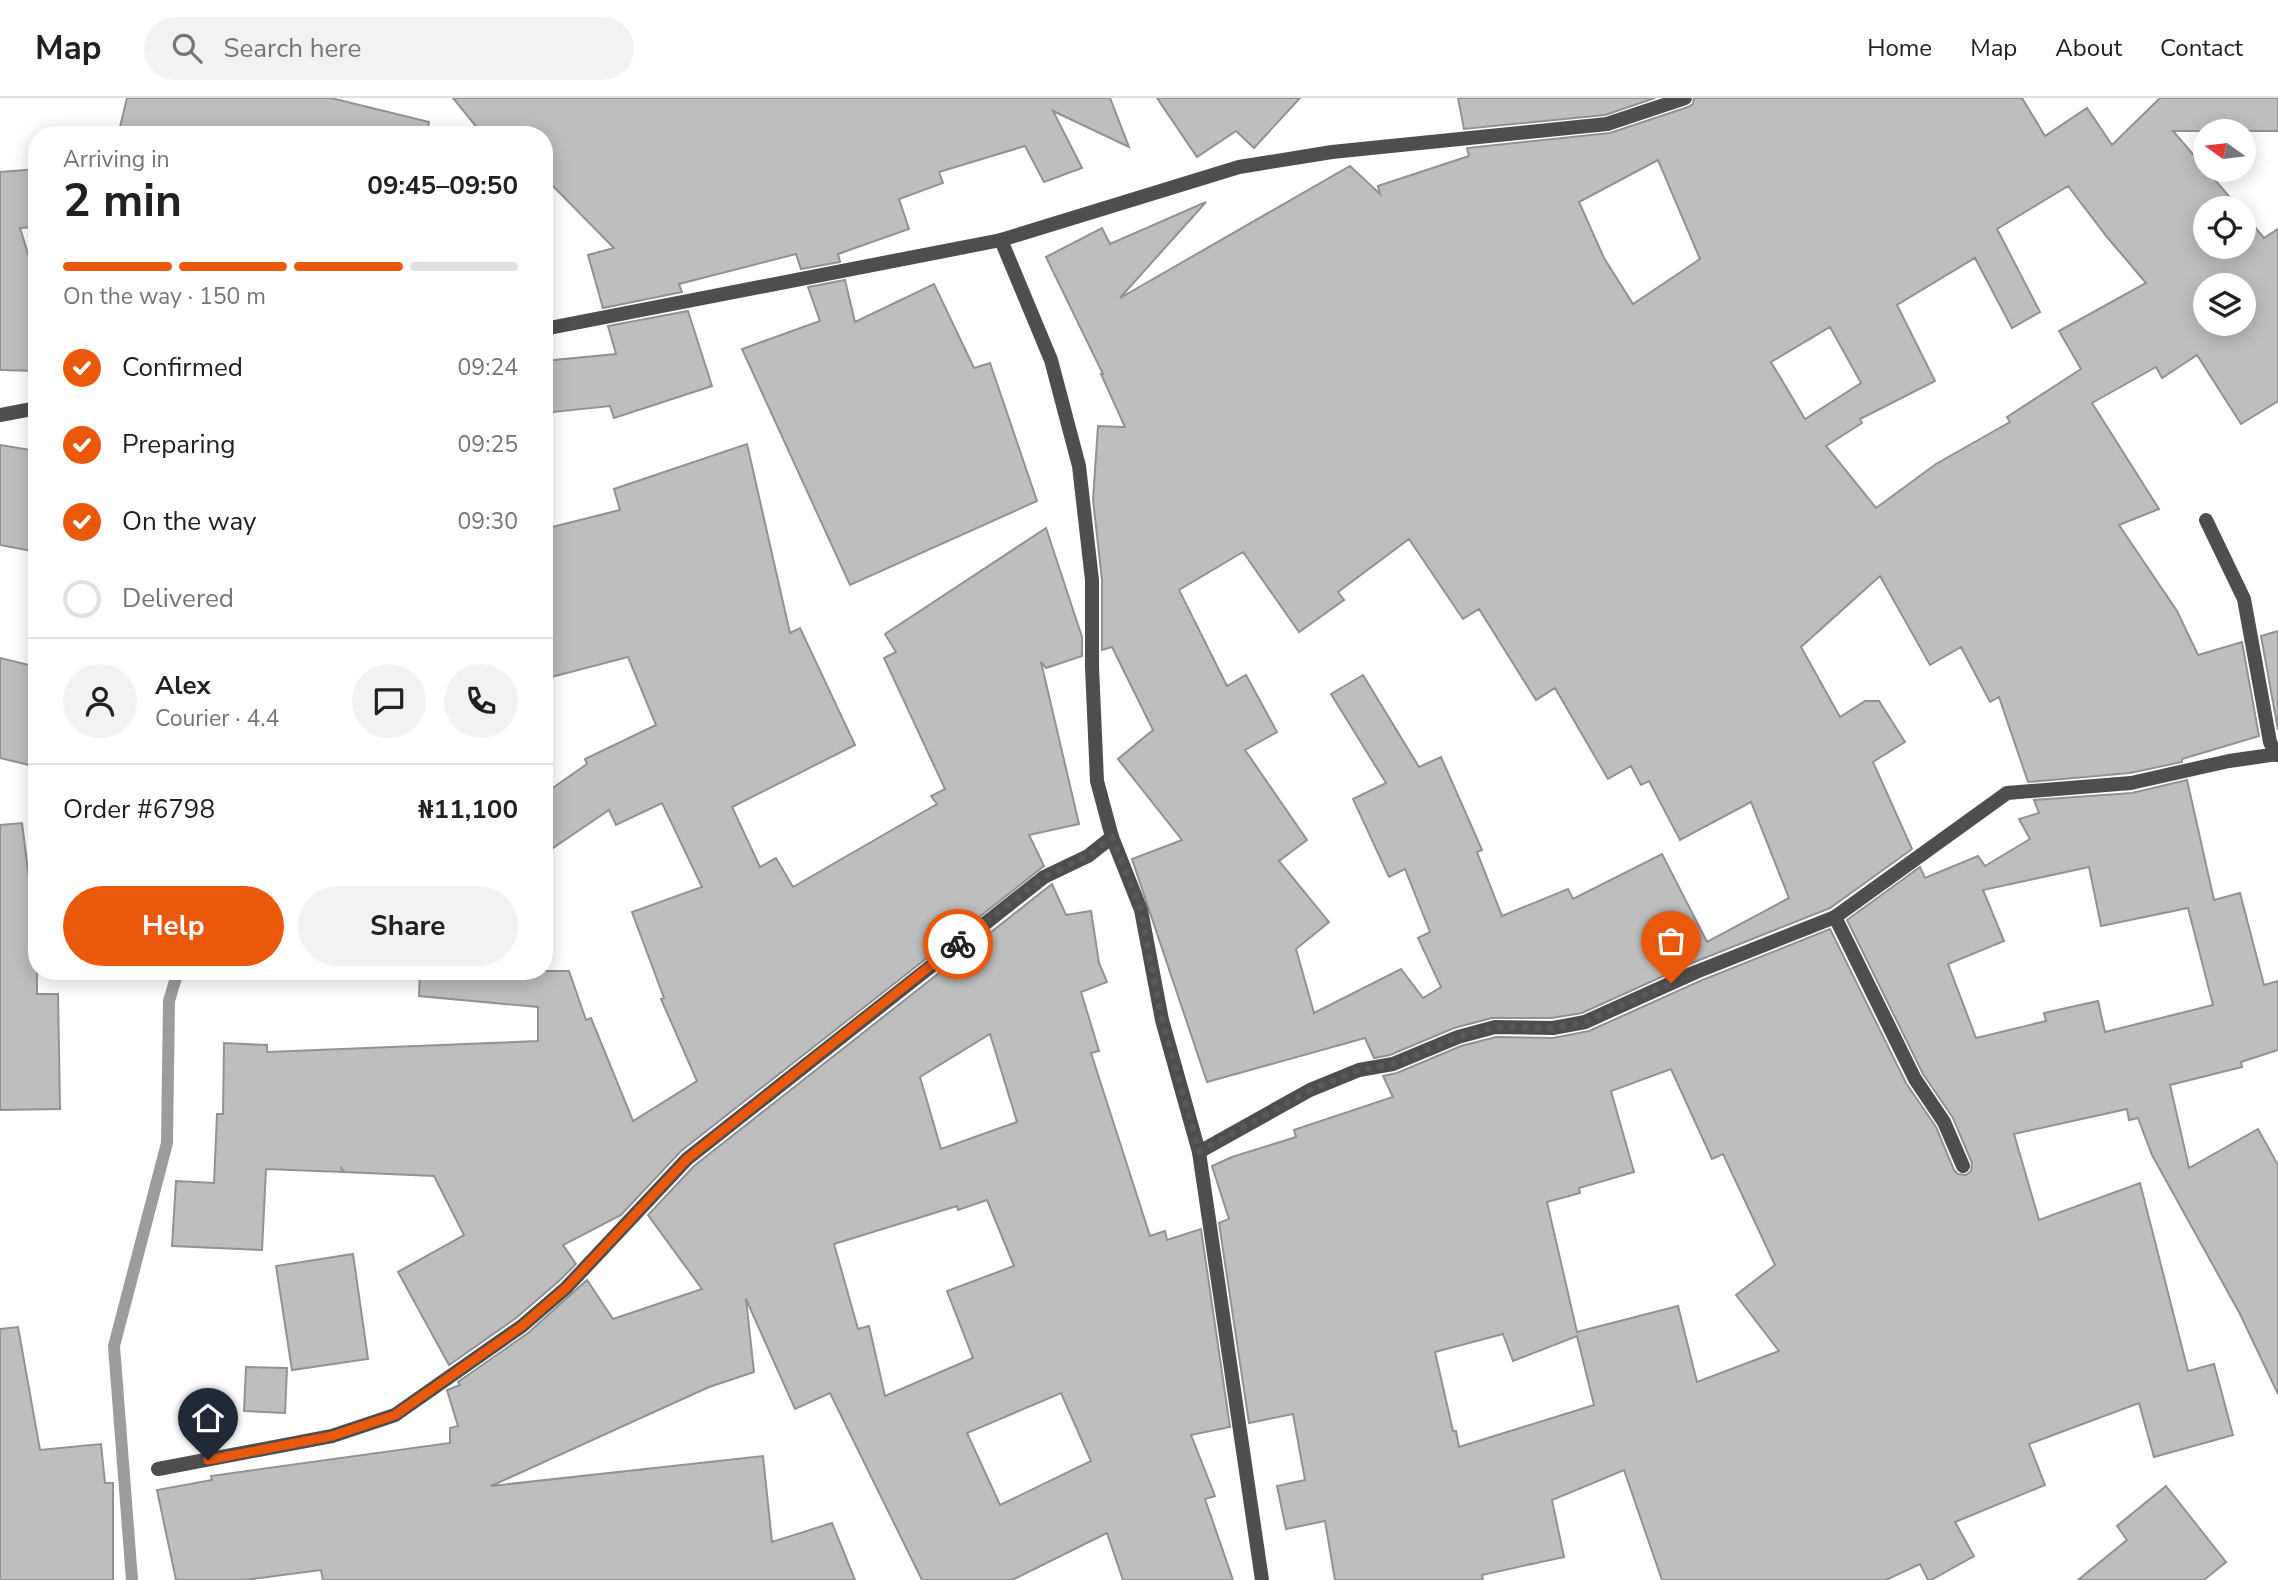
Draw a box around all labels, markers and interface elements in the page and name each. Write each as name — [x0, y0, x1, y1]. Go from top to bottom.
search box — [144, 17, 634, 80]
text: Map — [35, 26, 102, 71]
icon: search — [168, 29, 206, 67]
text: Search here — [224, 31, 361, 66]
text: Home — [1867, 32, 1932, 64]
text: Map — [1970, 32, 2017, 64]
text: About — [2055, 32, 2122, 64]
text: Contact — [2160, 32, 2243, 64]
north arrow — [2193, 119, 2256, 182]
map controls — [2193, 119, 2256, 336]
text: Arriving in — [63, 144, 170, 175]
text: 09:45–09:50 — [367, 168, 518, 203]
text: 2 min — [63, 169, 182, 232]
button: locate — [2193, 196, 2256, 259]
button: layers — [2193, 273, 2256, 336]
text: On the way · 150 m — [63, 281, 266, 312]
icon: check — [63, 349, 101, 387]
text: Confirmed — [122, 350, 243, 385]
text: 09:24 — [458, 352, 518, 383]
icon: check — [63, 426, 101, 464]
text: Preparing — [122, 427, 235, 462]
text: 09:25 — [458, 429, 518, 460]
icon: check — [63, 503, 101, 541]
text: On the way — [122, 504, 256, 539]
text: 09:30 — [458, 506, 518, 537]
text: Delivered — [122, 581, 234, 616]
button: person — [63, 664, 137, 738]
button: chat — [352, 664, 426, 738]
button: phone — [444, 664, 518, 738]
text: Alex — [155, 668, 211, 703]
text: Courier · 4.4 — [155, 703, 279, 734]
text: Order #6798 — [63, 792, 215, 827]
text: ₦11,100 — [418, 792, 518, 827]
button: Help — [63, 886, 284, 966]
button: Share — [298, 886, 518, 966]
courier — [923, 909, 993, 979]
pin — [1641, 911, 1701, 983]
icon: bag — [1652, 922, 1690, 960]
icon: bike — [939, 925, 977, 963]
pin — [178, 1388, 238, 1460]
icon: home — [189, 1399, 227, 1437]

